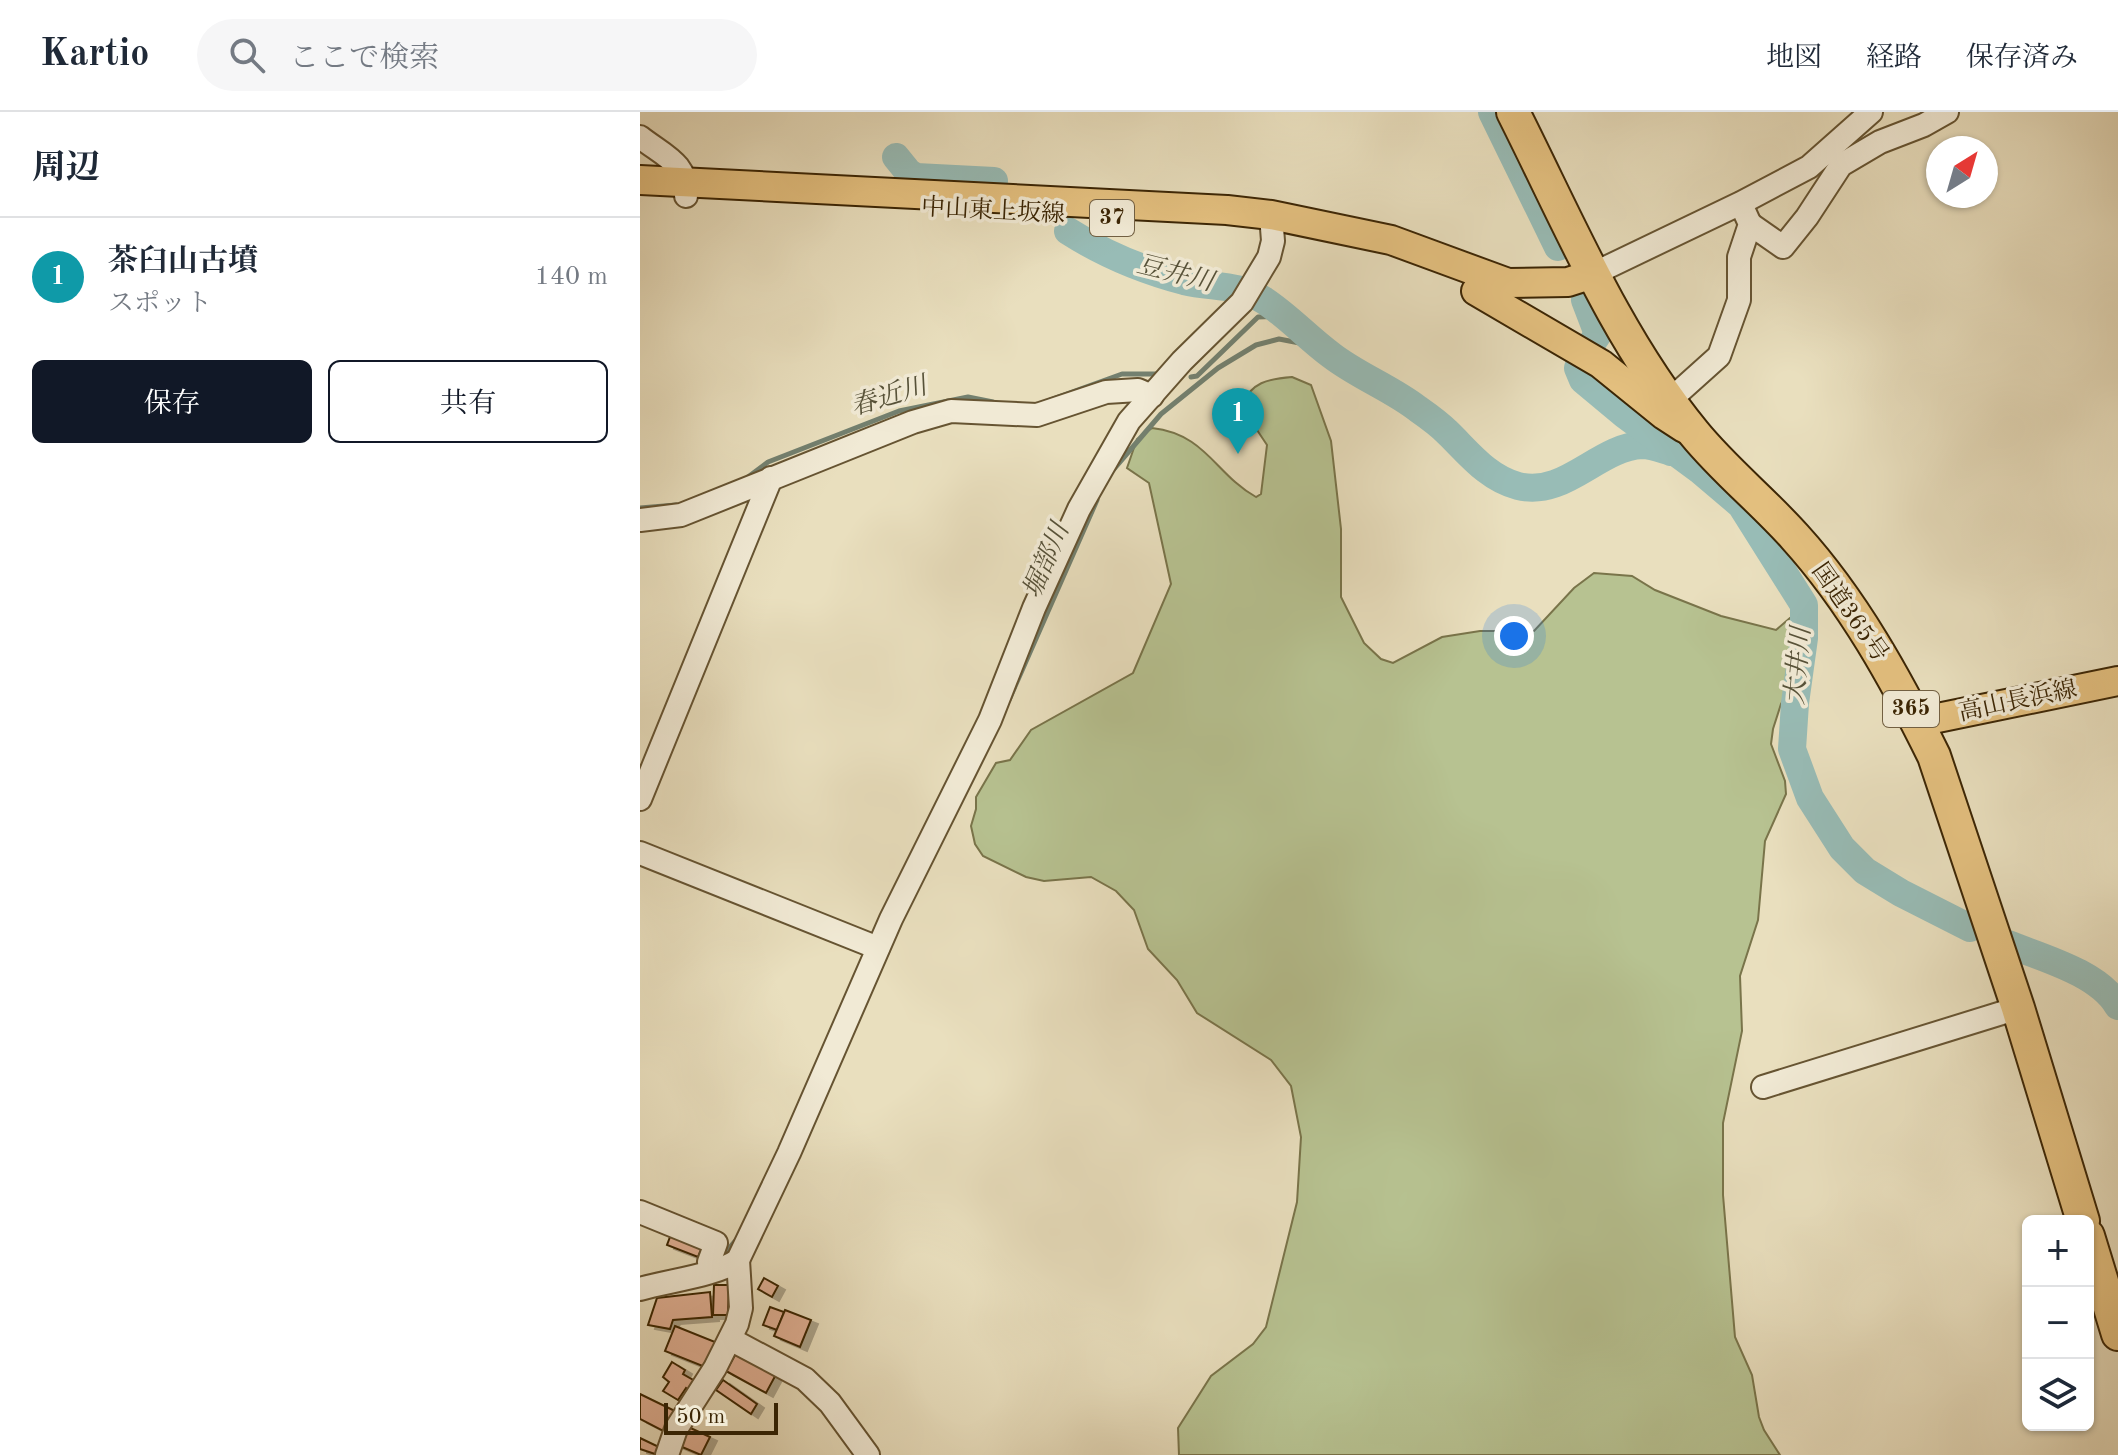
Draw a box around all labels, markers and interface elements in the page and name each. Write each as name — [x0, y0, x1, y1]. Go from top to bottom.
search box — [197, 19, 757, 91]
icon: search — [225, 33, 269, 77]
text: Kartio — [40, 36, 149, 74]
text: ここで検索 — [289, 44, 439, 74]
text: 地図 — [1766, 45, 1822, 73]
text: 経路 — [1866, 45, 1922, 73]
text: 保存済み — [1966, 45, 2078, 73]
north arrow — [1926, 136, 1998, 208]
text: 周辺 — [32, 152, 100, 186]
street label: 中山東上坂線 — [920, 193, 1066, 228]
road number: 37 — [1090, 200, 1134, 236]
text: 茶臼山古墳 — [108, 247, 258, 277]
water label: 豆井川 — [1134, 250, 1219, 297]
text: 1 — [50, 264, 66, 290]
text: 140 m — [535, 264, 608, 290]
text: スポット — [108, 291, 212, 317]
button: 保存 — [32, 360, 312, 443]
button: 共有 — [328, 360, 608, 443]
water label: 春近川 — [847, 370, 933, 421]
pin: 1 — [1212, 388, 1264, 454]
water label: 堀部川 — [1018, 516, 1075, 602]
street label: 国道365号 — [1807, 558, 1894, 666]
your location — [1494, 616, 1534, 656]
water label: 大井川 — [1781, 623, 1816, 706]
street label: 高山長浜線 — [1956, 675, 2079, 726]
road number: 365 — [1883, 691, 1939, 727]
map controls — [2022, 1215, 2094, 1431]
button: + — [2022, 1215, 2094, 1287]
button: − — [2022, 1287, 2094, 1359]
button: layers — [2022, 1359, 2094, 1431]
scale bar — [664, 1399, 778, 1435]
text: 50 m — [676, 1406, 725, 1428]

